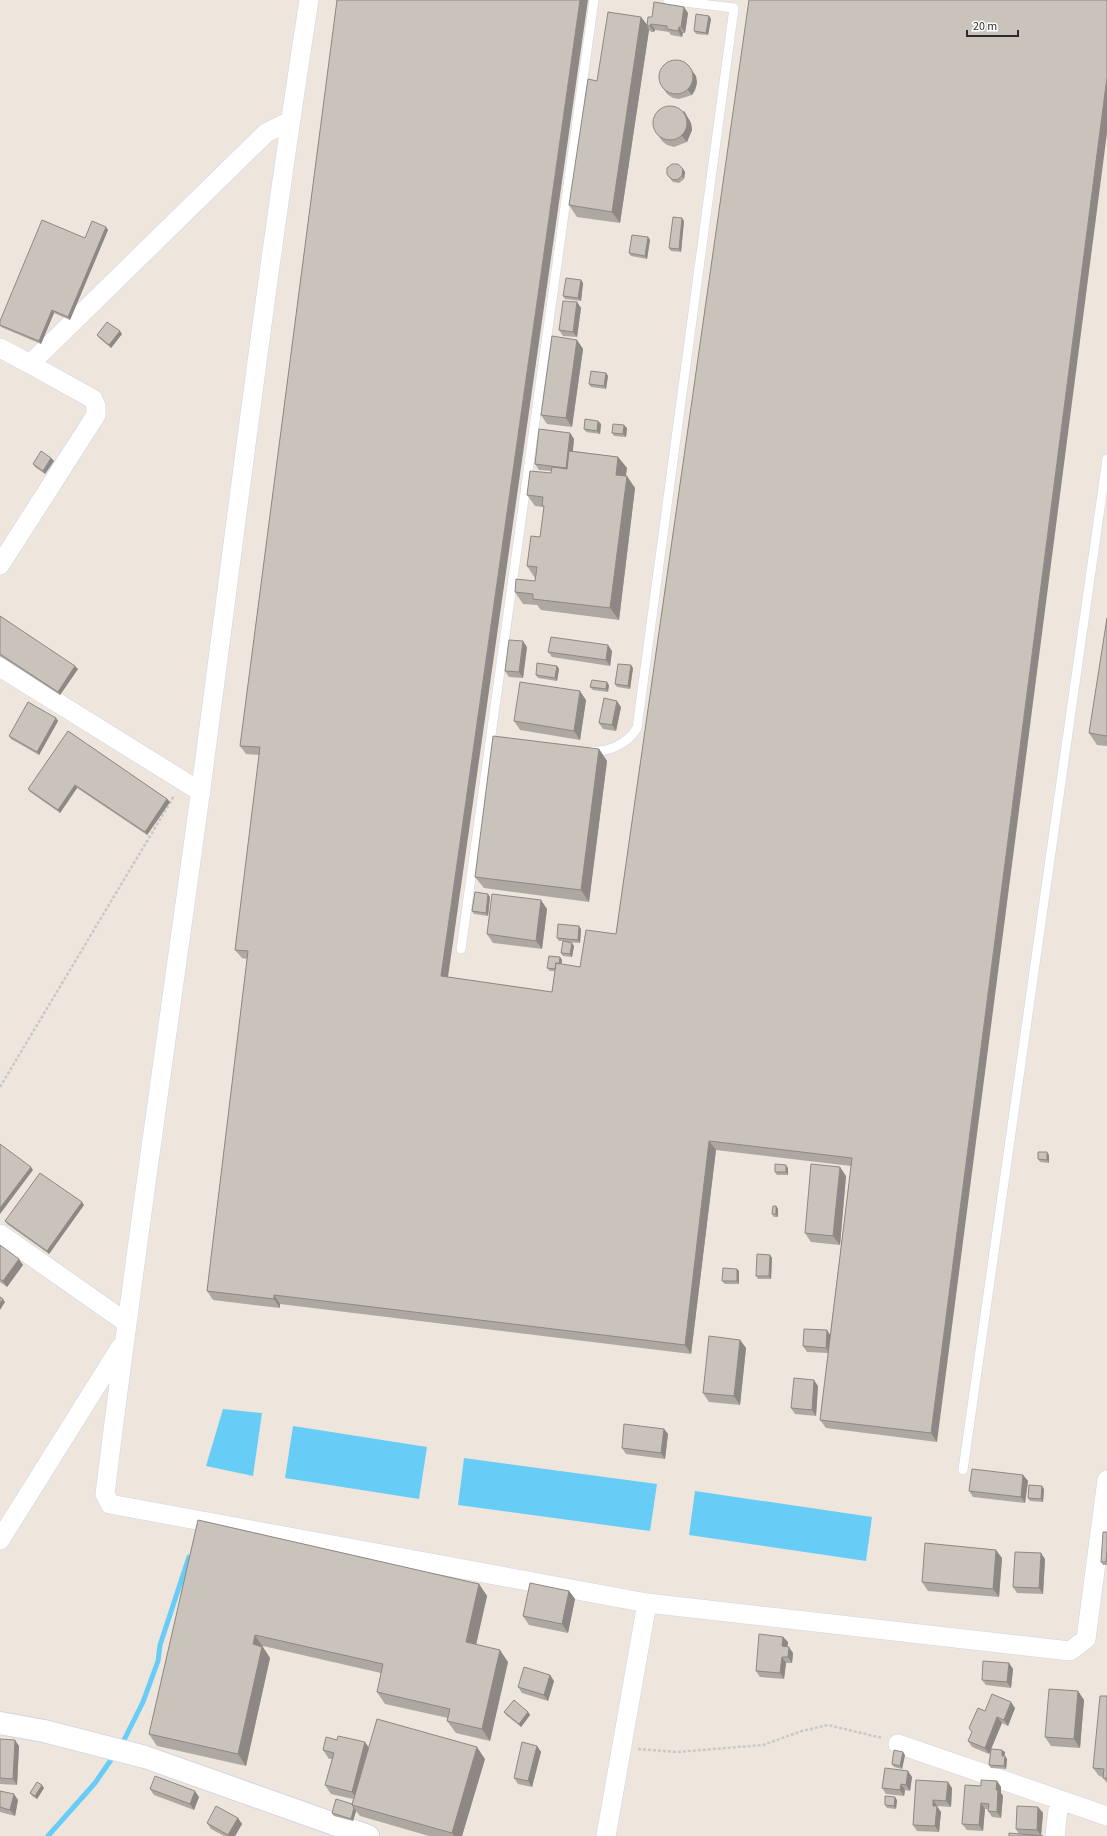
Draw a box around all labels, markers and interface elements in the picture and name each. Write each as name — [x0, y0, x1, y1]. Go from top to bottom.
scale bar — [967, 12, 1018, 38]
text: 20 m — [973, 18, 997, 35]

